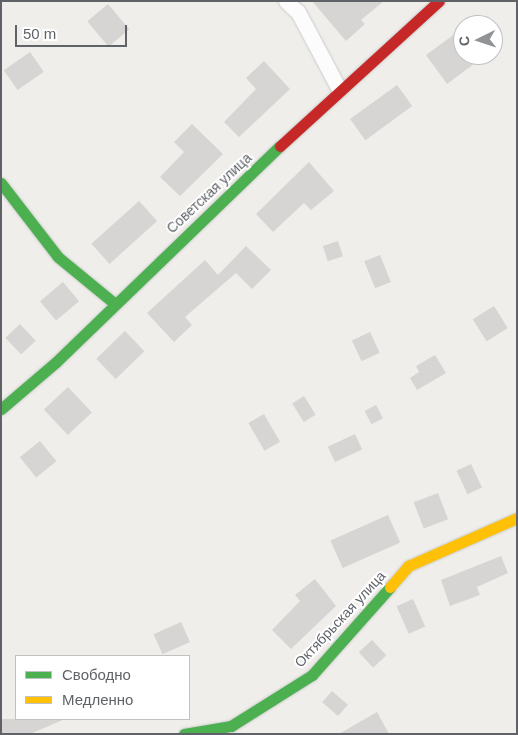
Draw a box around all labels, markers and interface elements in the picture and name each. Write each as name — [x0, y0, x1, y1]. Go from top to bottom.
scale bar — [18, 15, 130, 47]
north arrow — [453, 15, 503, 65]
text: 50 m — [23, 25, 56, 42]
text: С — [456, 35, 472, 47]
street label: Советская улица — [163, 149, 255, 237]
street label: Октябрьская улица — [291, 567, 389, 671]
legend — [15, 655, 190, 720]
text: Свободно — [62, 666, 131, 683]
text: Медленно — [62, 691, 133, 708]

